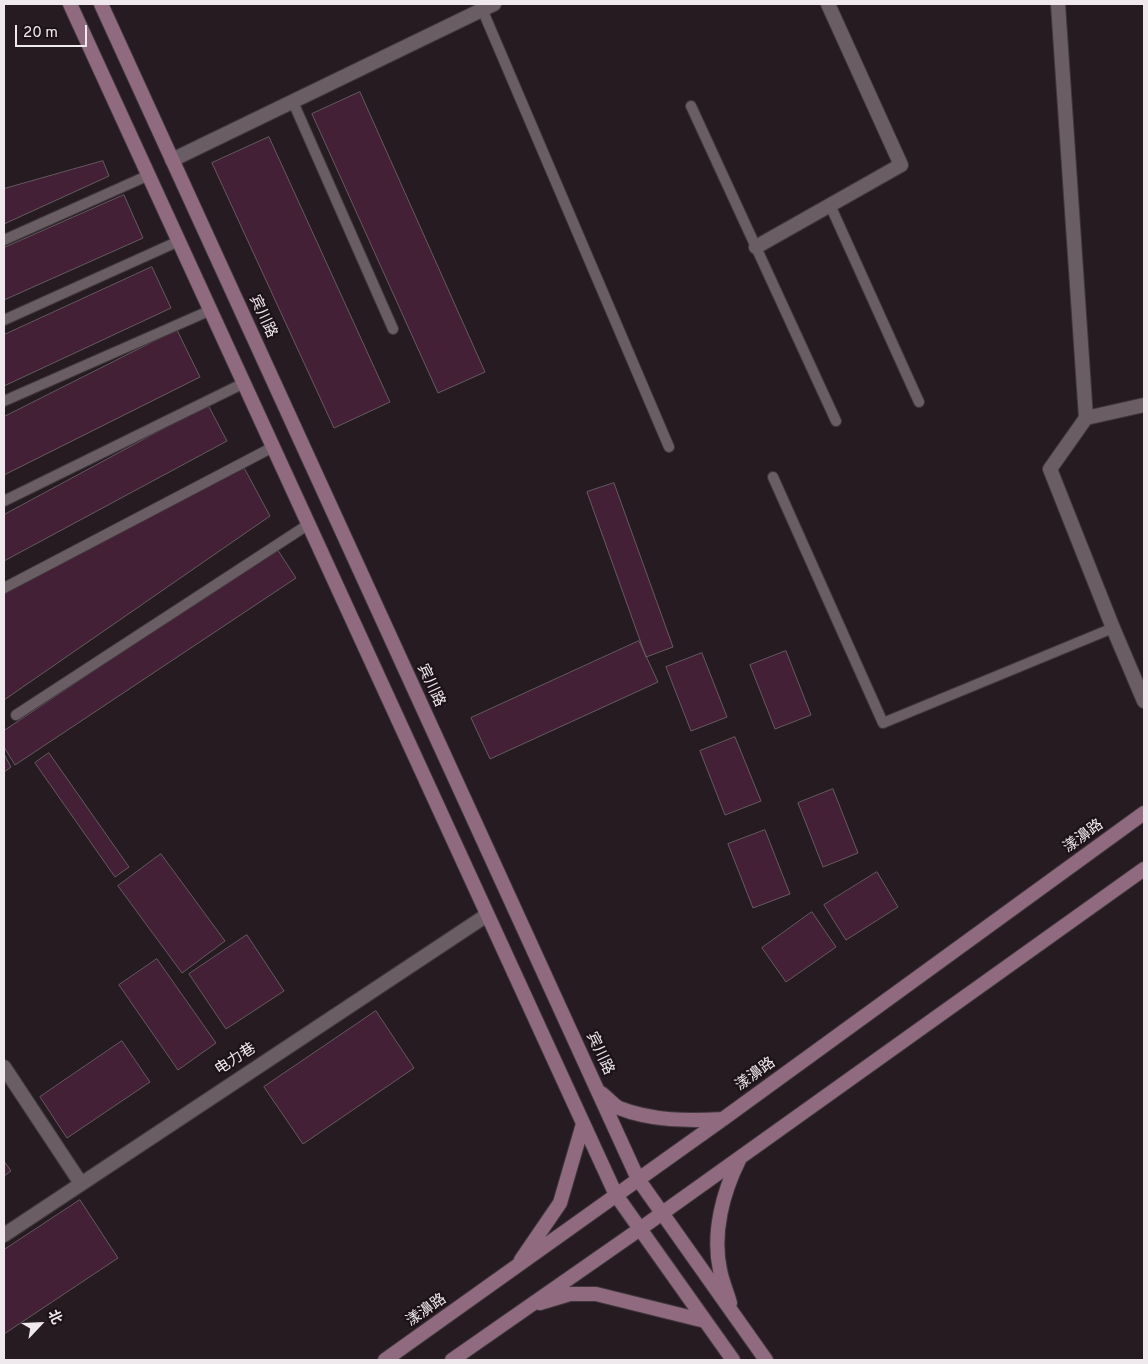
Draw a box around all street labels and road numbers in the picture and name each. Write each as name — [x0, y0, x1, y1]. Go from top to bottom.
street label: 宾川路 — [244, 293, 280, 341]
street label: 宾川路 — [412, 662, 448, 710]
street label: 漾濞路 — [1061, 816, 1107, 858]
street label: 宾川路 — [581, 1030, 617, 1078]
street label: 电力巷 — [212, 1040, 260, 1080]
street label: 漾濞路 — [733, 1054, 779, 1096]
street label: 漾濞路 — [403, 1291, 451, 1331]

